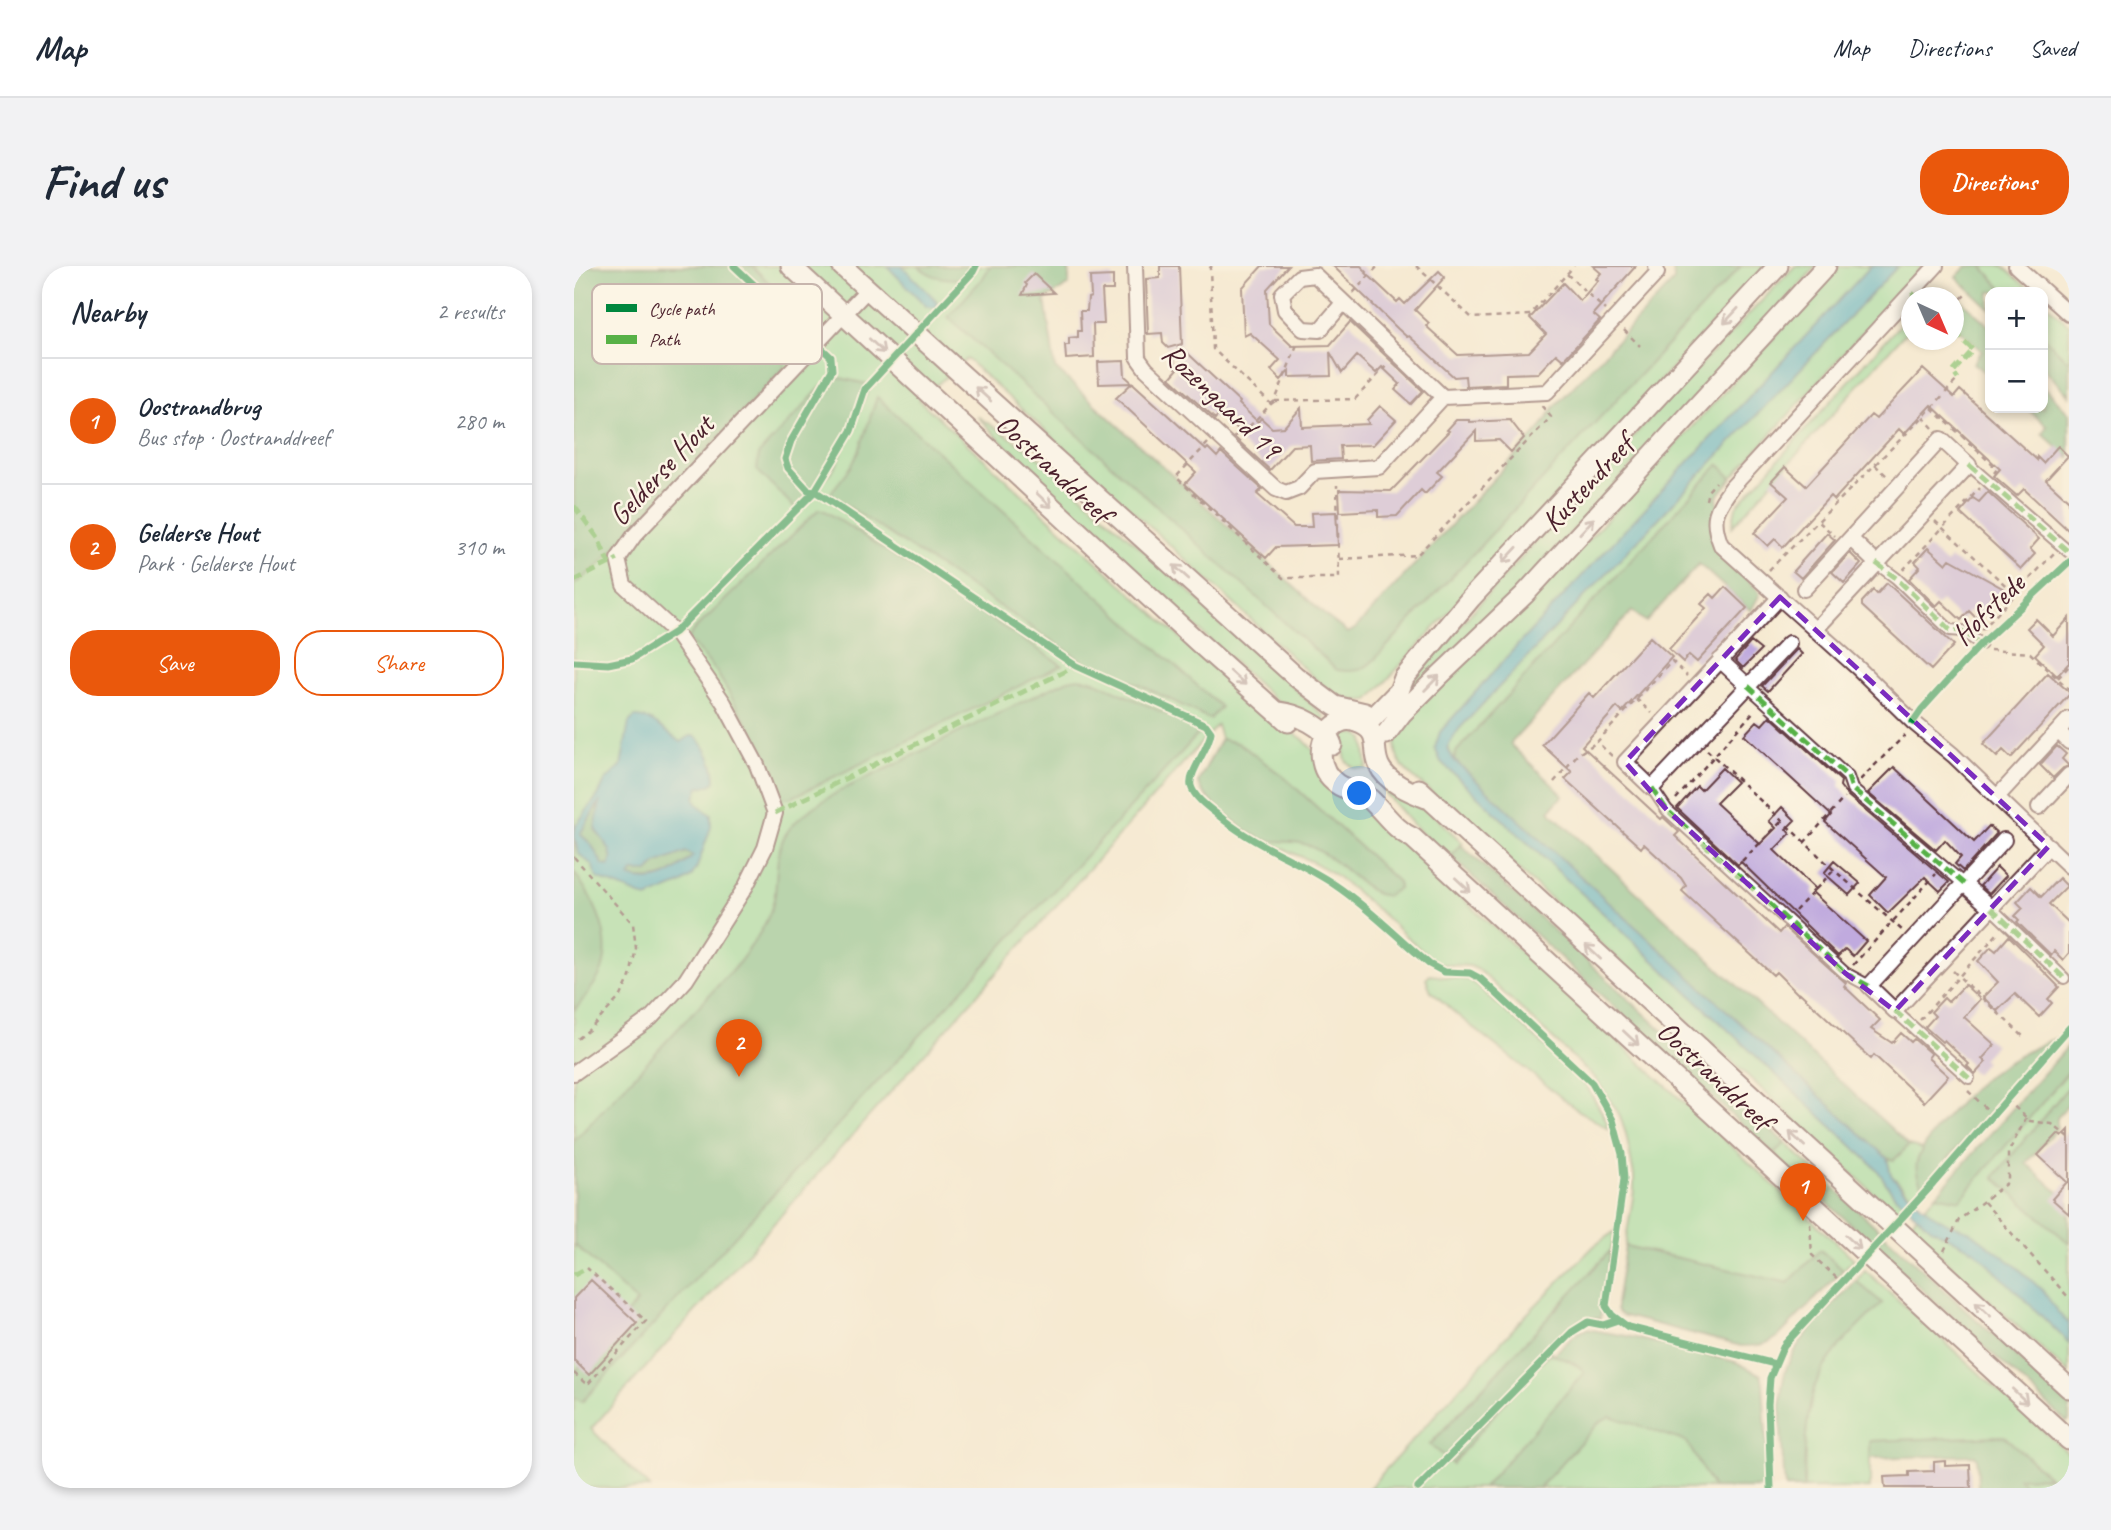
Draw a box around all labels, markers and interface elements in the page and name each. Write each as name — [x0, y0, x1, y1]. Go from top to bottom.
text: Map — [35, 27, 86, 69]
text: Map — [1833, 33, 1870, 63]
text: Directions — [1908, 33, 1991, 63]
text: Saved — [2029, 33, 2076, 63]
button: Directions — [1920, 149, 2069, 215]
text: Find us — [42, 151, 164, 213]
legend — [592, 284, 822, 364]
north arrow — [1901, 287, 1964, 350]
map controls — [1985, 287, 2048, 413]
button: + — [1985, 287, 2048, 350]
text: Nearby — [70, 293, 146, 331]
text: 2 results — [437, 297, 504, 326]
text: Cycle path — [649, 297, 715, 321]
one-way arrow — [1723, 307, 1740, 324]
text: Path — [649, 328, 682, 352]
street label: Rozengaard 19 — [1154, 335, 1292, 469]
one-way arrow — [868, 337, 885, 354]
button: − — [1985, 350, 2048, 413]
one-way arrow — [974, 386, 992, 402]
text: Oostrandbrug — [137, 390, 260, 423]
street label: Gelderse Hout — [600, 404, 724, 533]
street label: Oostranddreef — [988, 405, 1125, 536]
text: 1 — [88, 407, 98, 436]
text: 280 m — [455, 407, 504, 436]
street label: Kustendreef — [1533, 421, 1646, 539]
text: Bus stop · Oostranddreef — [137, 423, 330, 452]
one-way arrow — [1035, 491, 1052, 508]
text: Gelderse Hout — [137, 516, 259, 549]
one-way arrow — [1579, 518, 1596, 535]
text: 2 — [88, 533, 98, 562]
text: 310 m — [455, 533, 504, 562]
one-way arrow — [1502, 546, 1519, 563]
text: Park · Gelderse Hout — [137, 549, 295, 578]
street label: Hofstede — [1943, 563, 2034, 653]
one-way arrow — [1173, 565, 1191, 581]
button: Save — [70, 630, 280, 696]
button: Share — [294, 630, 504, 696]
one-way arrow — [1229, 670, 1247, 686]
one-way arrow — [1423, 675, 1440, 692]
your location — [1342, 776, 1376, 810]
one-way arrow — [1454, 876, 1471, 893]
one-way arrow — [1585, 943, 1602, 960]
street label: Oostranddreef — [1649, 1012, 1786, 1143]
pin: 2 — [716, 1019, 762, 1077]
one-way arrow — [1622, 1030, 1639, 1047]
one-way arrow — [1789, 1130, 1806, 1147]
pin: 1 — [1780, 1163, 1826, 1221]
one-way arrow — [1844, 1234, 1862, 1250]
one-way arrow — [1974, 1301, 1992, 1317]
one-way arrow — [2011, 1388, 2029, 1404]

